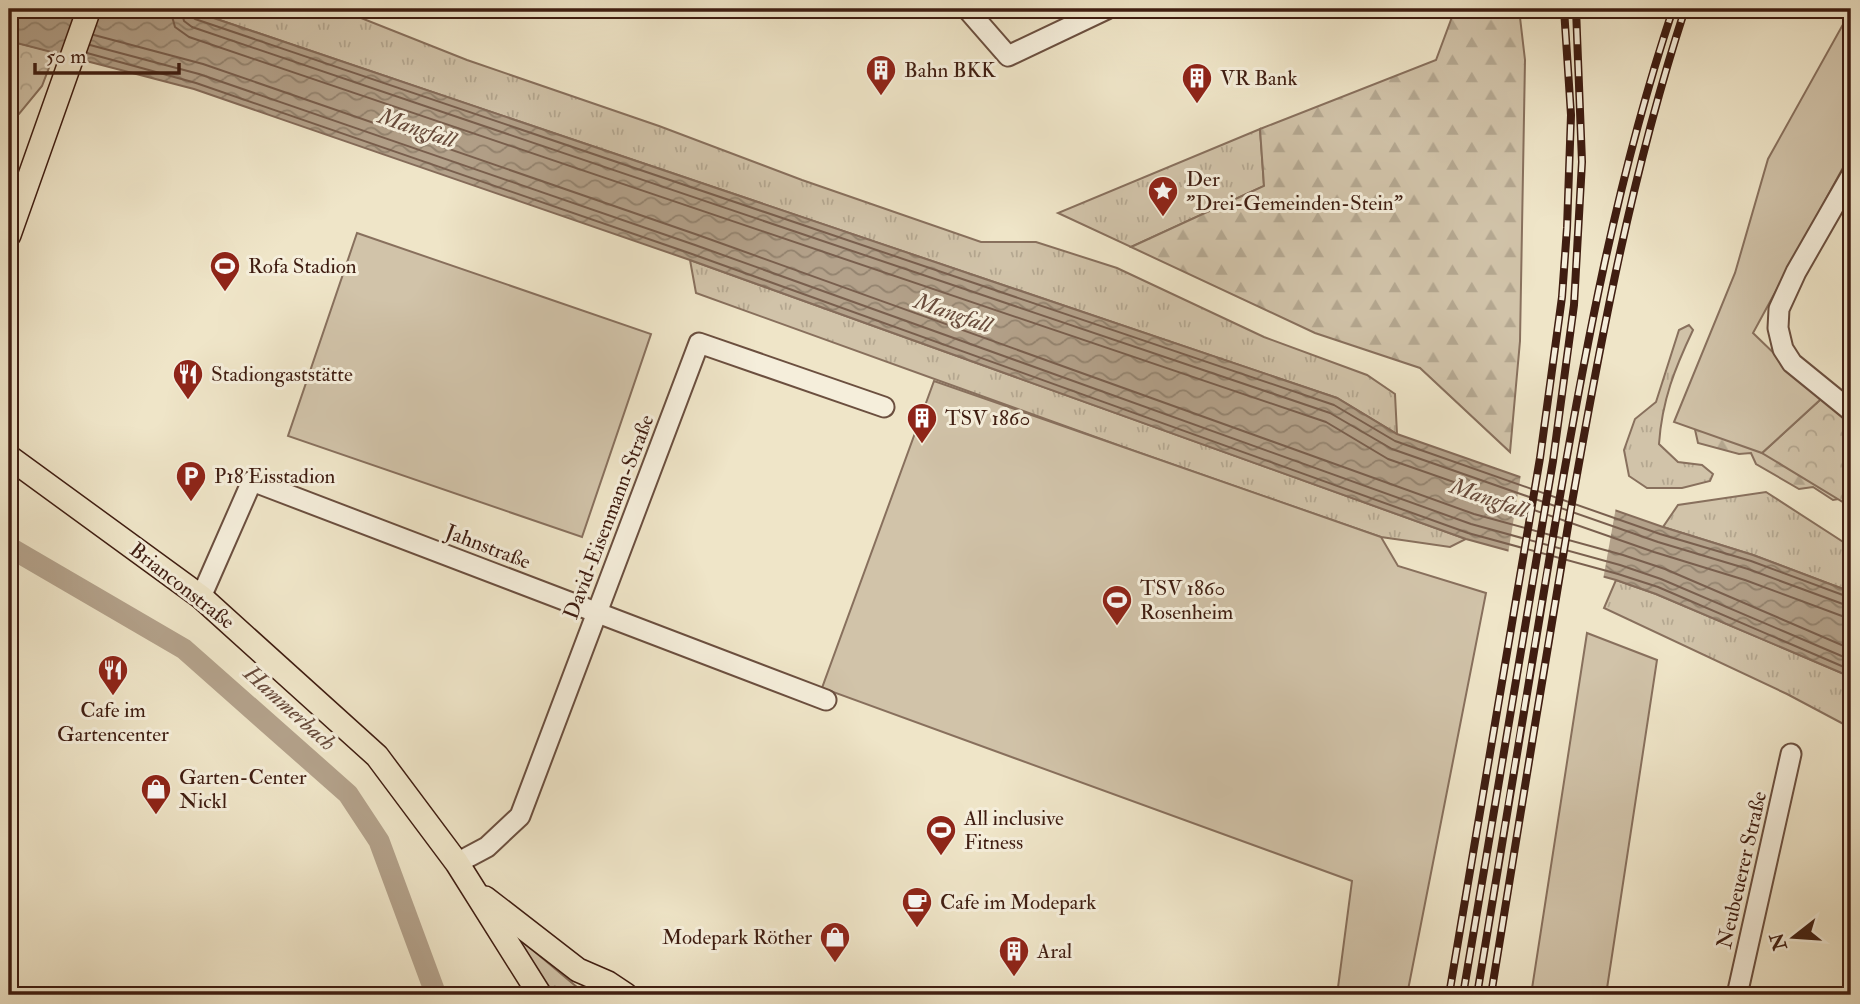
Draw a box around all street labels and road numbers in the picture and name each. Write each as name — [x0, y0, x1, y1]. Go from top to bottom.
street label: David-Eisenmann-Straße — [557, 411, 661, 623]
street label: Jahnstraße — [441, 518, 535, 576]
street label: Brianconstraße — [124, 536, 240, 636]
street label: Neubeuerer Straße — [1711, 789, 1773, 951]

